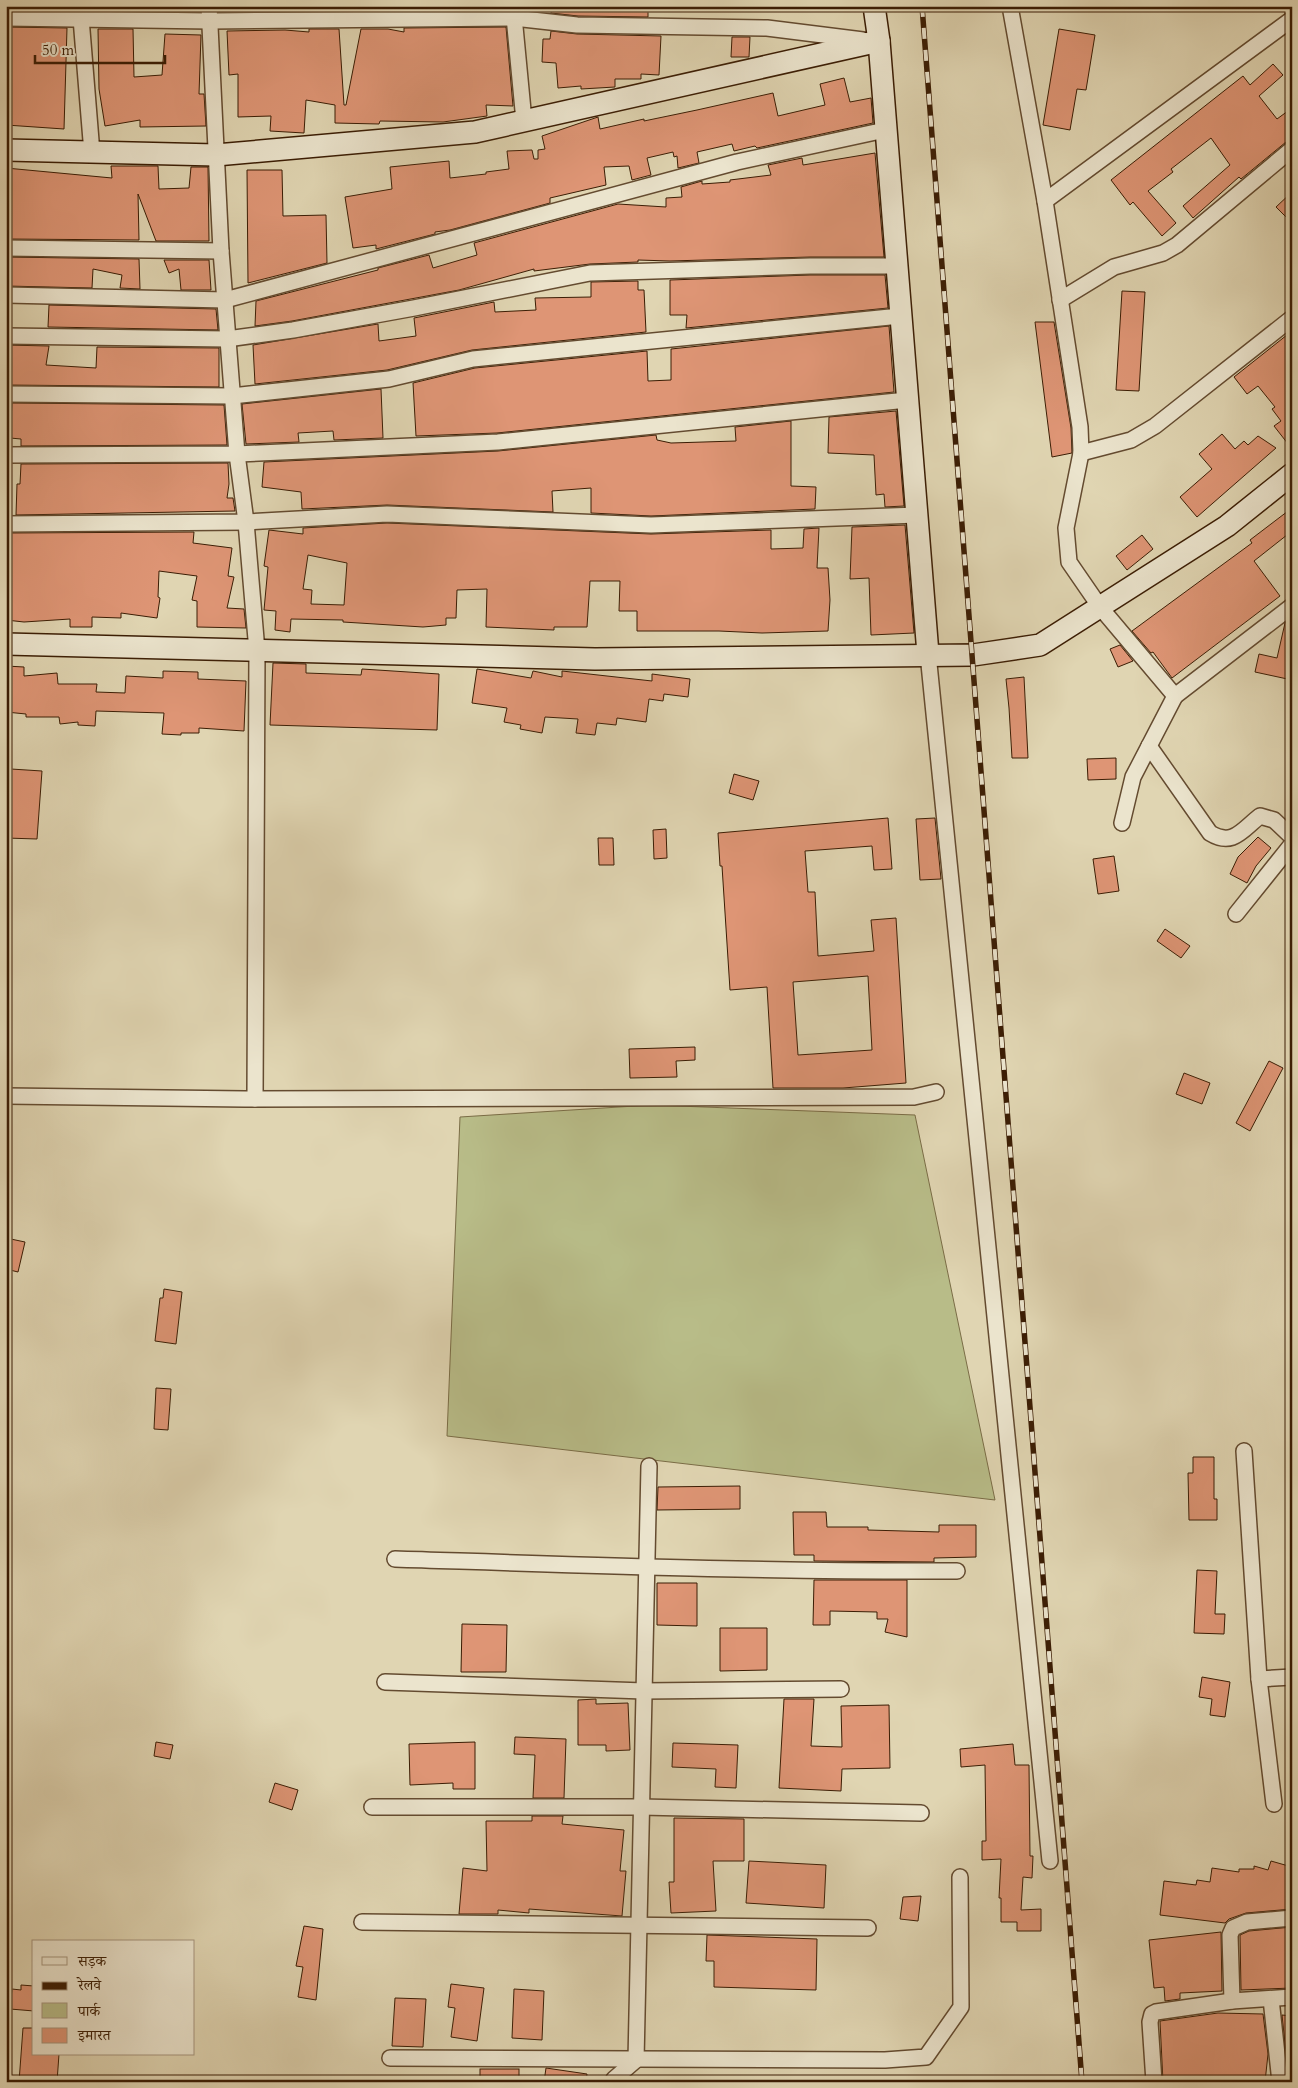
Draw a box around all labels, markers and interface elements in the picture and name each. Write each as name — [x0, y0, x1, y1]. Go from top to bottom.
scale bar — [35, 32, 165, 64]
text: 50 m — [42, 40, 74, 60]
legend — [32, 1940, 195, 2056]
text: सड़क — [77, 1951, 107, 1971]
text: रेलवे — [76, 1975, 102, 1995]
text: पार्क — [77, 2001, 101, 2021]
text: इमारत — [77, 2025, 112, 2045]

